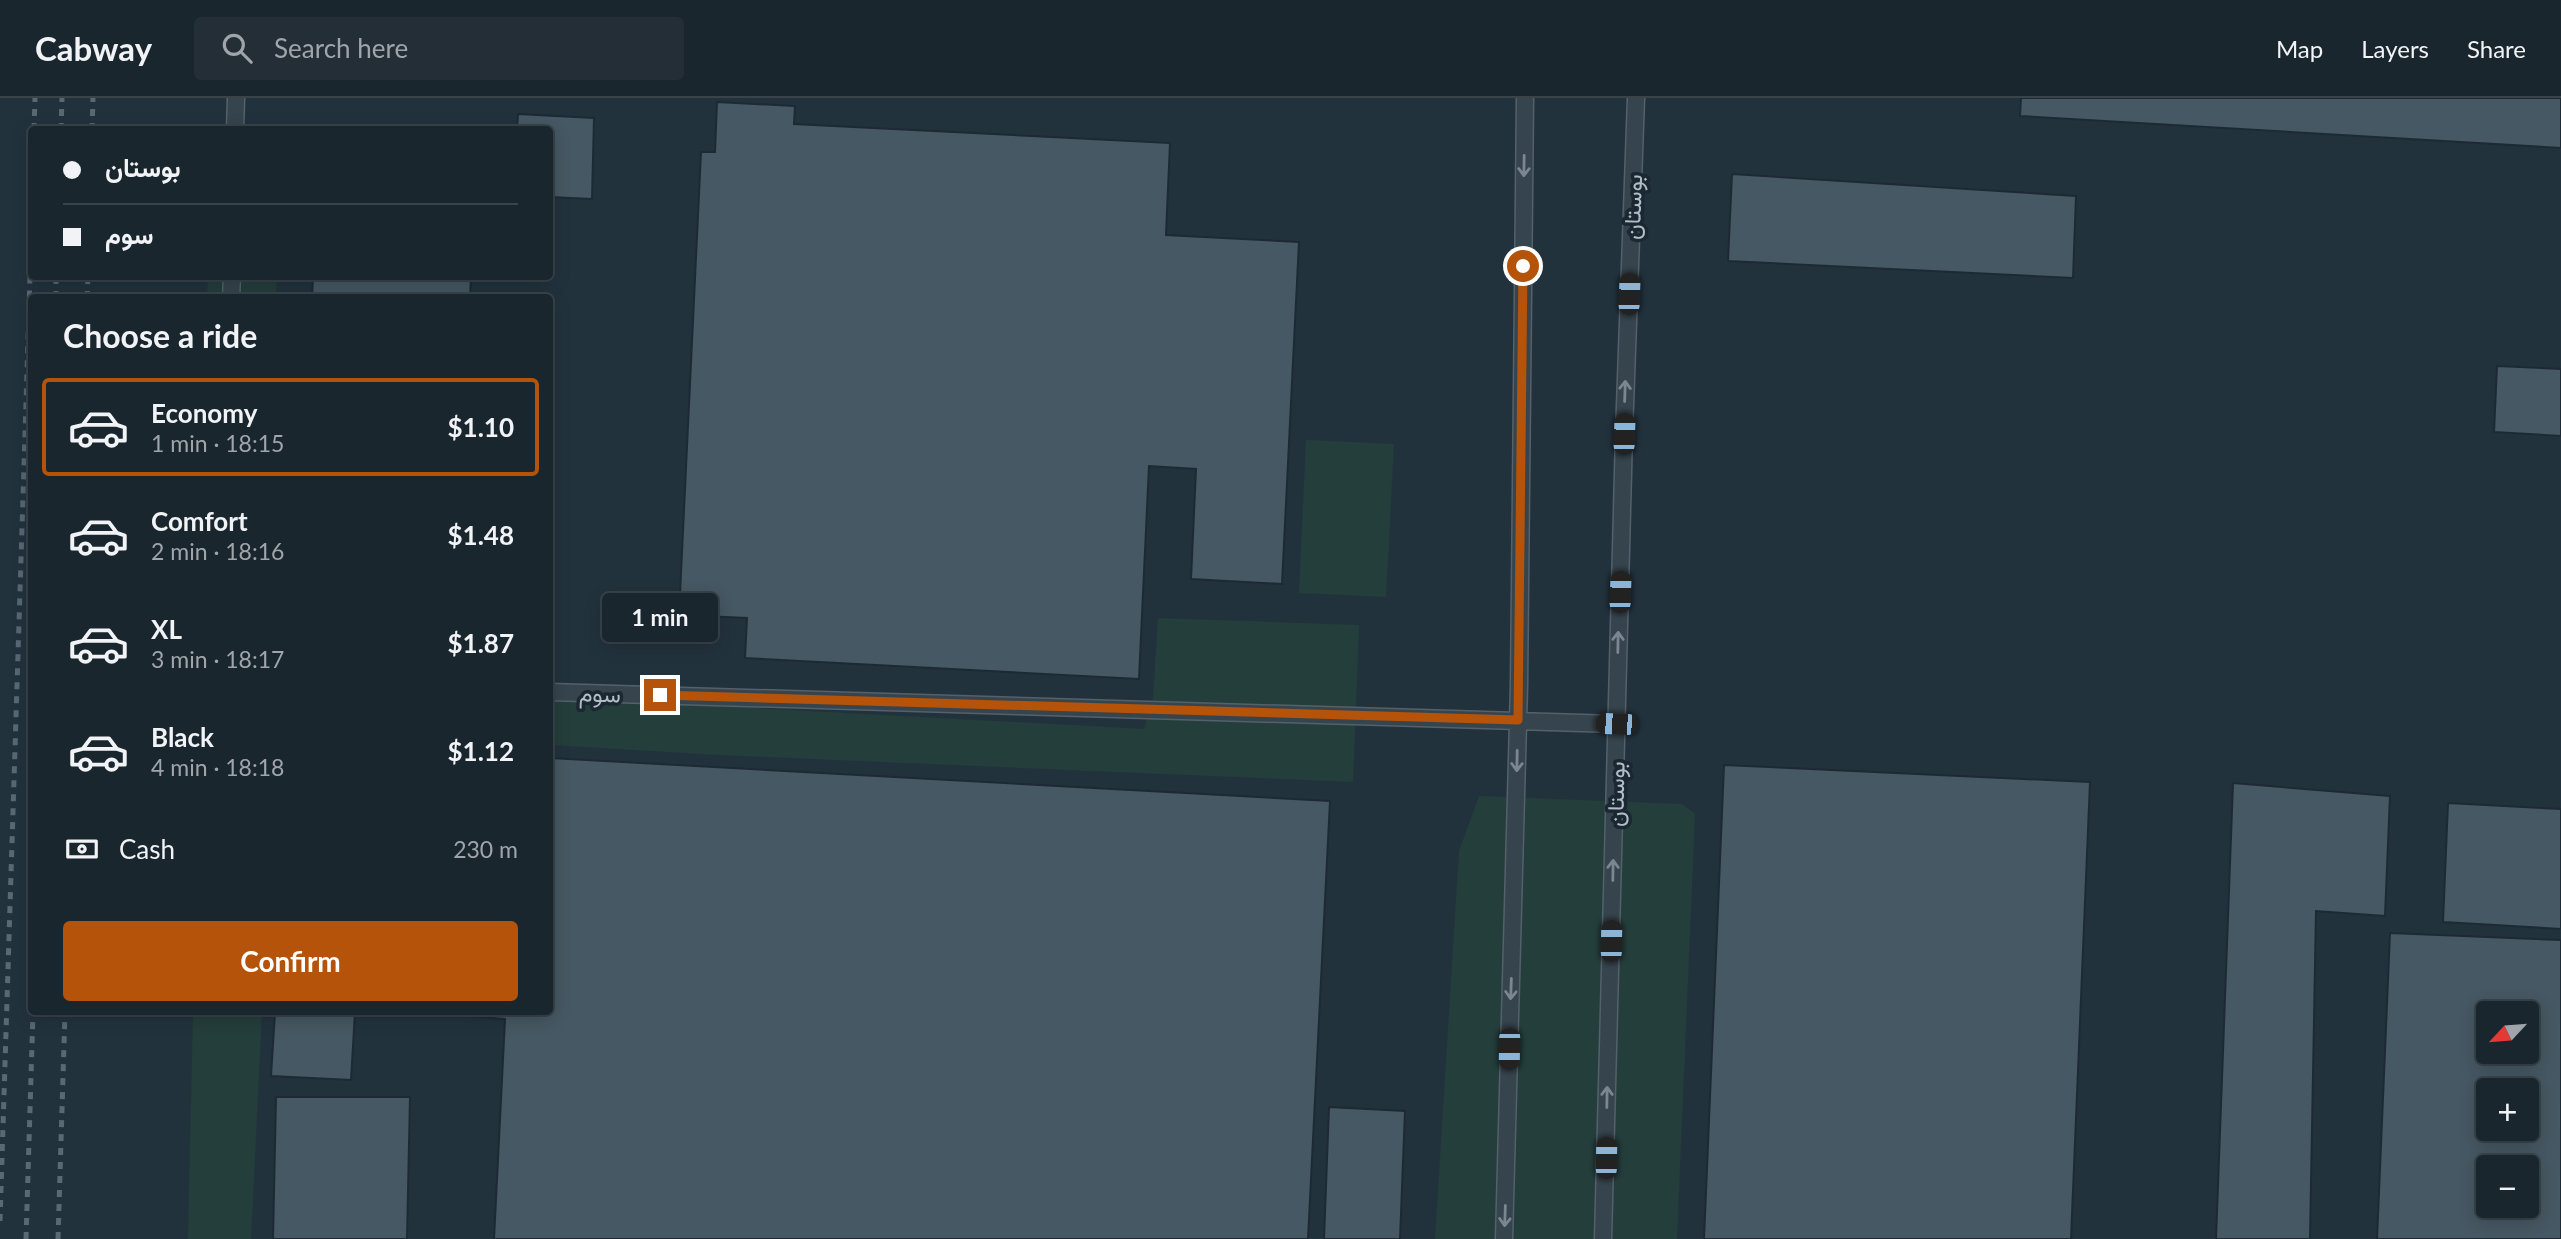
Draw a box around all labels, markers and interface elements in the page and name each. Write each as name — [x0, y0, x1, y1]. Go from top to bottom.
search box — [194, 17, 684, 80]
text: Cabway — [35, 28, 152, 68]
icon: search — [218, 29, 256, 67]
text: Search here — [274, 32, 408, 64]
text: Map — [2276, 34, 2323, 63]
text: Layers — [2361, 34, 2429, 63]
text: Share — [2467, 34, 2526, 63]
text: بوستان — [105, 151, 181, 183]
one-way arrow — [1517, 154, 1531, 177]
street label: بوستان — [1617, 174, 1649, 240]
text: سوم — [105, 218, 153, 250]
route start — [1507, 250, 1539, 282]
car — [1618, 273, 1641, 315]
text: Choose a ride — [63, 316, 257, 355]
one-way arrow — [1619, 379, 1632, 402]
icon: car — [67, 396, 130, 459]
text: Economy — [151, 397, 257, 429]
text: $1.10 — [448, 411, 514, 443]
car — [1613, 413, 1636, 455]
text: 1 min · 18:15 — [151, 429, 284, 457]
icon: car — [67, 504, 130, 567]
text: Comfort — [151, 505, 248, 537]
text: $1.48 — [448, 519, 514, 551]
text: 2 min · 18:16 — [151, 537, 284, 565]
car — [1609, 571, 1632, 613]
callout: 1 min — [602, 594, 718, 642]
text: 1 min — [631, 603, 689, 631]
icon: car — [67, 612, 130, 675]
text: XL — [151, 613, 182, 645]
text: $1.87 — [448, 627, 514, 659]
one-way arrow — [1612, 631, 1625, 654]
text: 3 min · 18:17 — [151, 645, 284, 673]
street label: سوم — [578, 678, 621, 710]
route end — [644, 679, 676, 711]
car — [1595, 713, 1638, 735]
icon: car — [67, 720, 130, 783]
text: Black — [151, 721, 214, 753]
text: $1.12 — [448, 735, 514, 767]
one-way arrow — [1510, 749, 1523, 772]
text: 4 min · 18:18 — [151, 753, 284, 781]
street label: بوستان — [1600, 761, 1632, 827]
icon: cash — [63, 830, 101, 868]
text: Cash — [119, 833, 175, 865]
text: 230 m — [453, 835, 518, 863]
one-way arrow — [1606, 859, 1620, 882]
car — [1601, 920, 1622, 962]
button: Confirm — [63, 921, 518, 1001]
one-way arrow — [1504, 977, 1517, 1000]
north arrow — [2476, 1001, 2539, 1064]
map controls — [2476, 1001, 2539, 1218]
car — [1499, 1028, 1520, 1070]
button: + — [2476, 1078, 2539, 1141]
one-way arrow — [1600, 1086, 1614, 1109]
car — [1596, 1137, 1617, 1179]
button: − — [2476, 1155, 2539, 1218]
one-way arrow — [1498, 1204, 1511, 1227]

